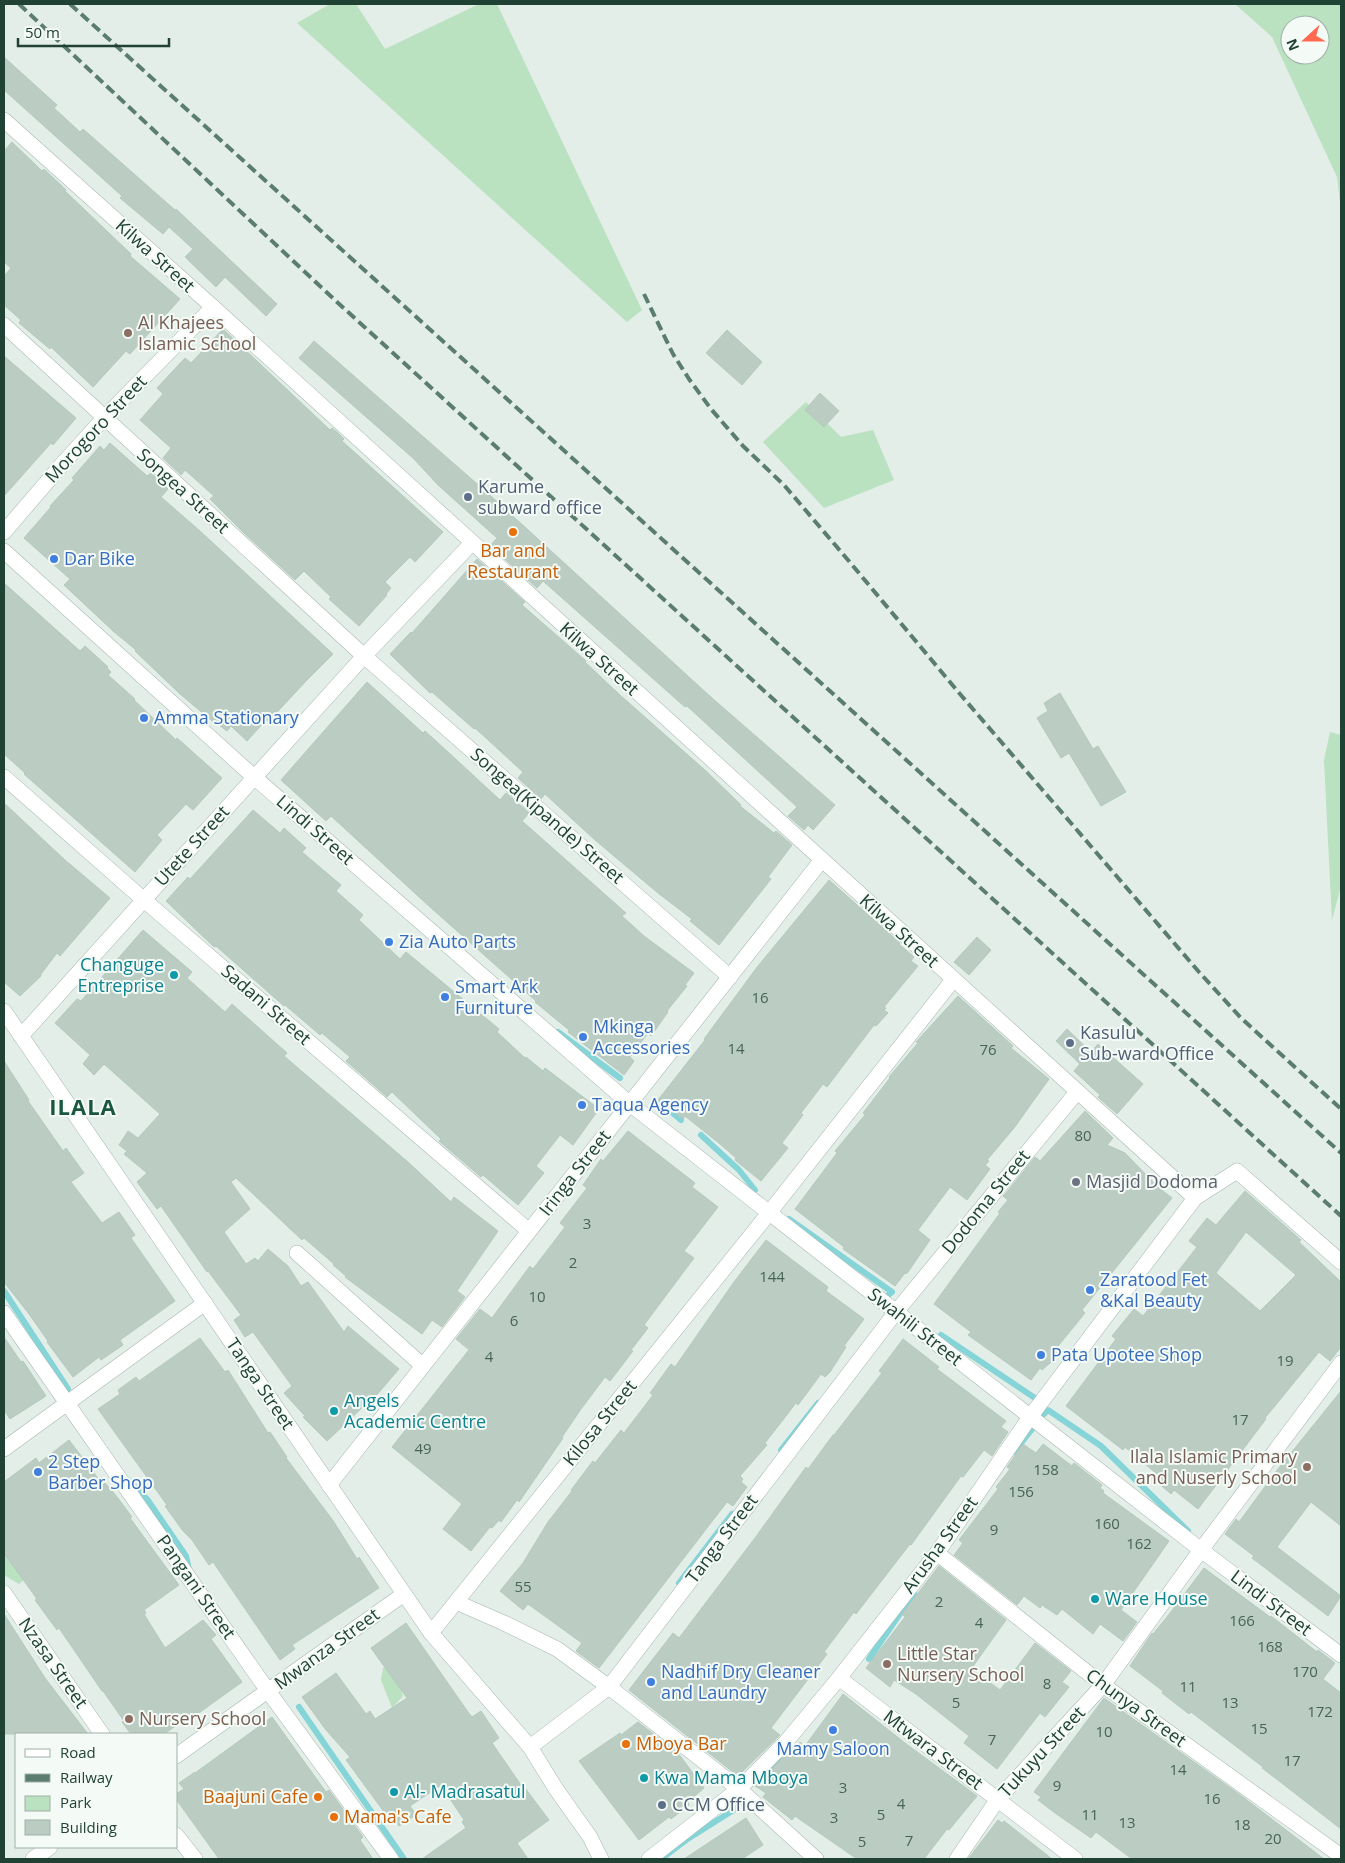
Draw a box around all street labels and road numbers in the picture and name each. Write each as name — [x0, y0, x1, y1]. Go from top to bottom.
street label: Kilwa Street — [111, 213, 200, 297]
street label: Morogoro Street — [39, 369, 151, 487]
street label: Songea Street — [132, 442, 235, 538]
street label: Kilwa Street — [555, 616, 644, 700]
street label: Songea(Kipande) Street — [466, 742, 629, 889]
street label: Lindi Street — [272, 789, 360, 870]
street label: Utete Street — [149, 800, 234, 891]
street label: Kilwa Street — [855, 888, 944, 972]
street label: Sadani Street — [217, 959, 317, 1050]
street label: Iringa Street — [533, 1125, 615, 1220]
street label: Dodoma Street — [936, 1144, 1035, 1258]
street label: Swahili Street — [864, 1282, 968, 1371]
street label: Tanga Street — [221, 1333, 300, 1434]
street label: Kilosa Street — [557, 1374, 641, 1471]
street label: Tanga Street — [680, 1489, 763, 1588]
street label: Arusha Street — [896, 1491, 983, 1598]
street label: Pangani Street — [152, 1529, 242, 1643]
street label: Lindi Street — [1226, 1564, 1317, 1641]
street label: Mwanza Street — [269, 1602, 384, 1695]
street label: Nzasa Street — [14, 1612, 94, 1713]
street label: Chunya Street — [1082, 1663, 1192, 1752]
street label: Tukuyu Street — [993, 1701, 1090, 1802]
street label: Mtwara Street — [879, 1704, 988, 1795]

